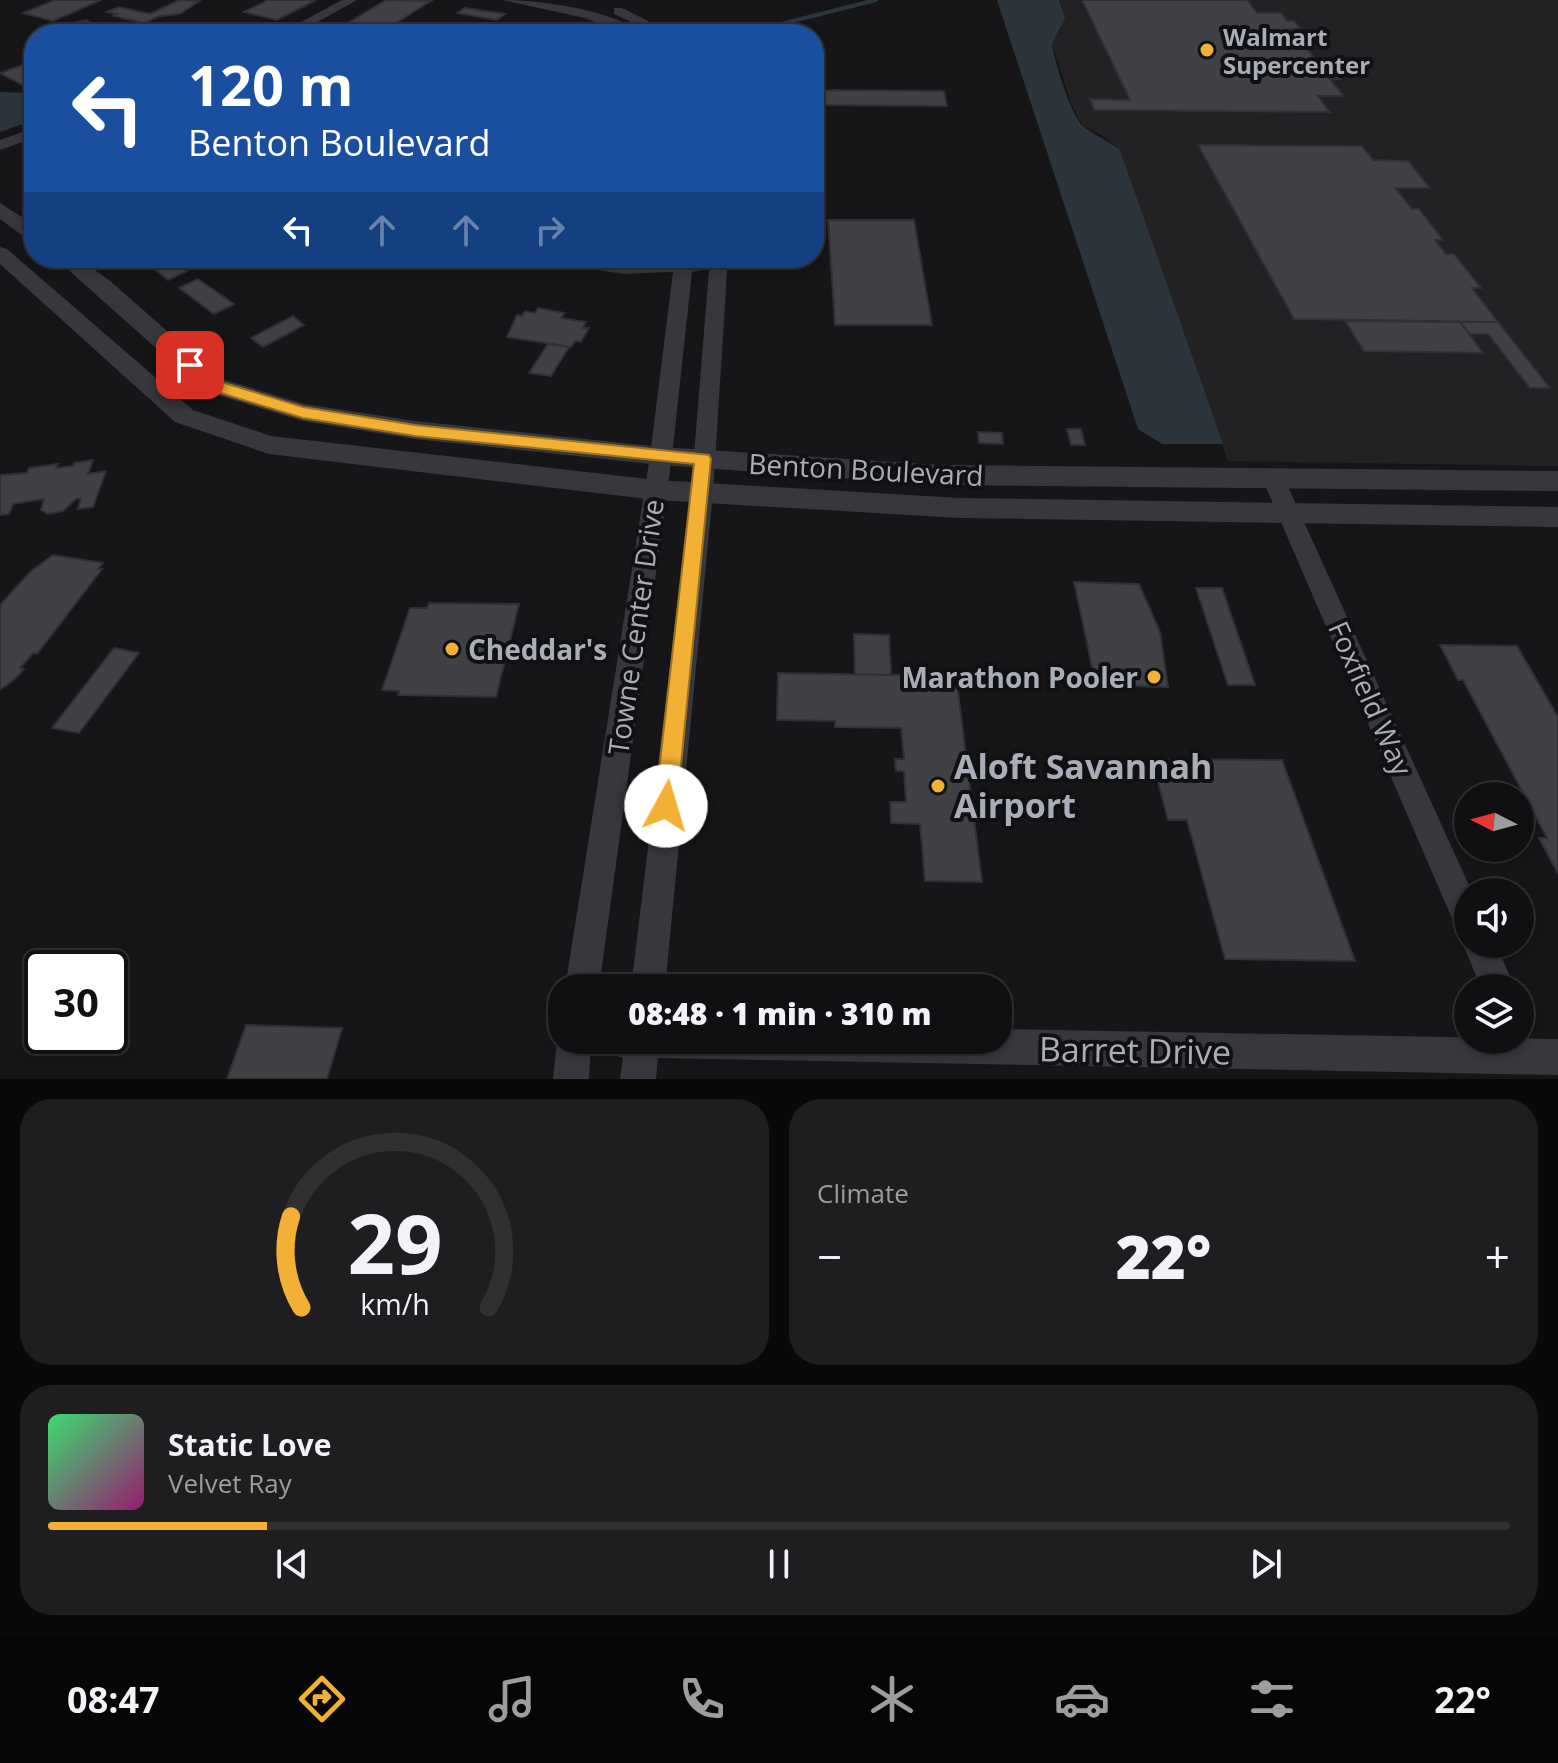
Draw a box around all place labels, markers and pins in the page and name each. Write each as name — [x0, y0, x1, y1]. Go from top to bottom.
place label: Walmart Supercenter — [1223, 20, 1370, 81]
marker: Walmart Supercenter — [1198, 41, 1216, 59]
pin — [156, 331, 224, 399]
place label: Cheddar's — [468, 630, 607, 668]
marker: Cheddar's — [443, 640, 461, 658]
place label: Marathon Pooler — [901, 658, 1138, 696]
marker: Marathon Pooler — [1145, 668, 1163, 686]
place label: Aloft Savannah Airport — [954, 743, 1212, 828]
marker: Aloft Savannah Airport — [929, 777, 947, 795]

